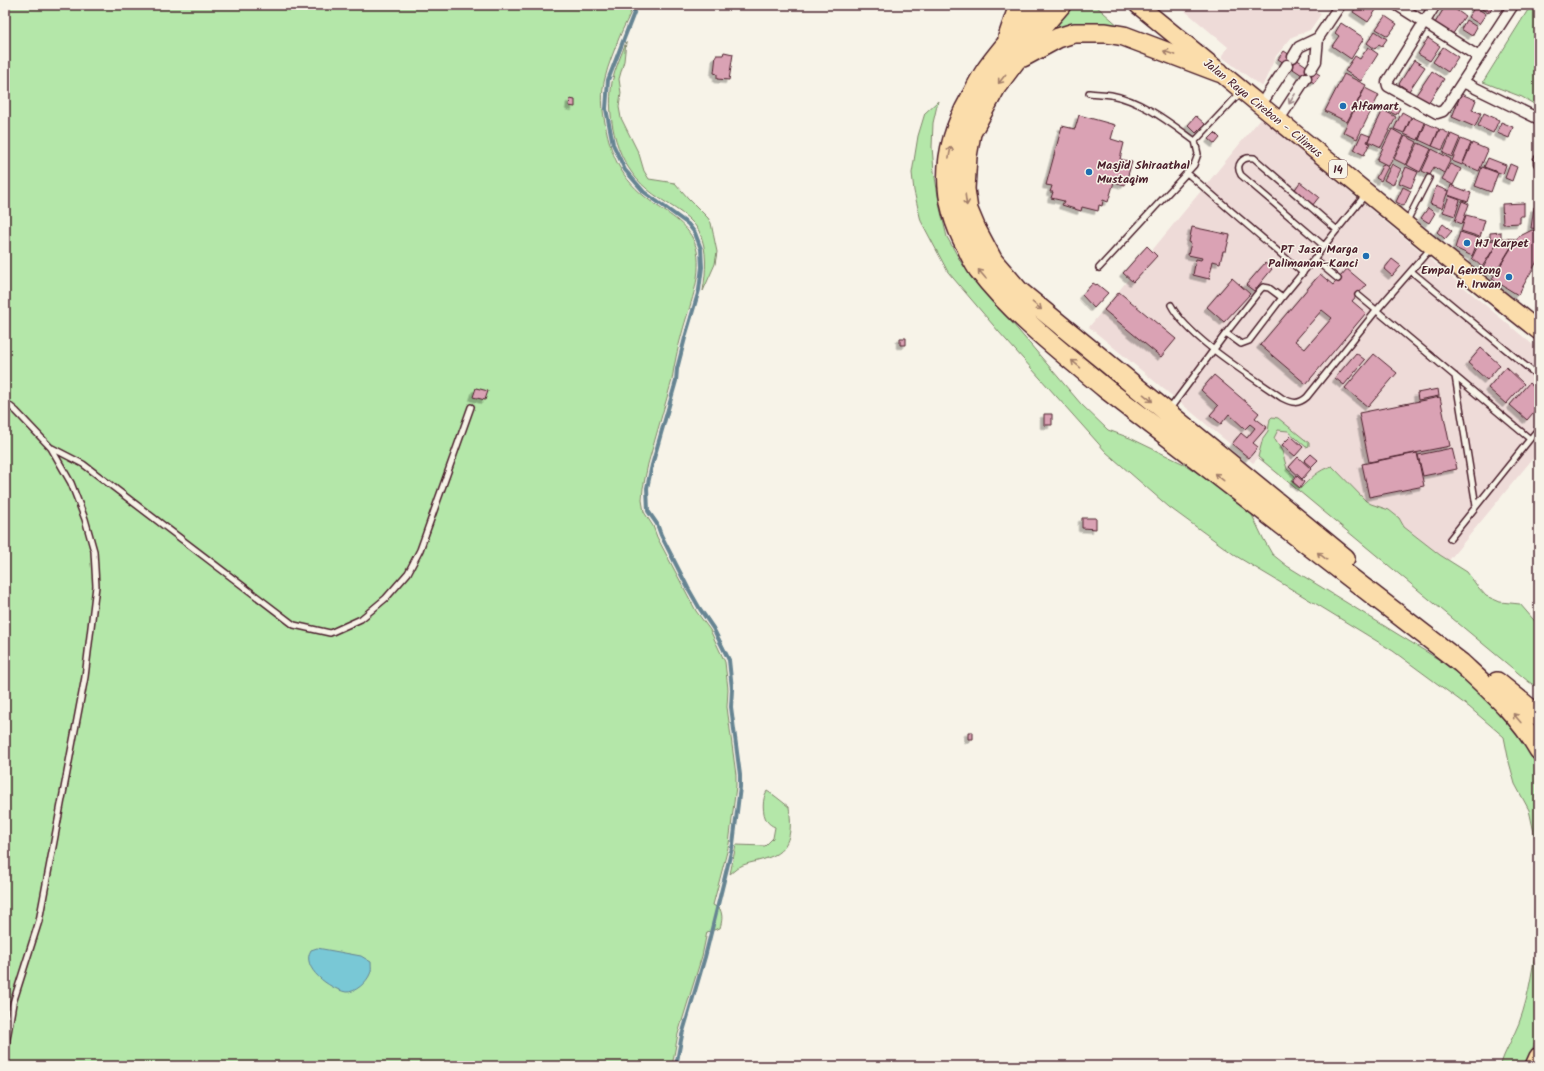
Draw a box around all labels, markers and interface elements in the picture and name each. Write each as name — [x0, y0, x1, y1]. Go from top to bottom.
one-way arrow — [1164, 49, 1176, 57]
street label: Jalan Raya Cirebon - Cilimus — [1199, 54, 1326, 163]
one-way arrow — [997, 74, 1006, 85]
one-way arrow — [1288, 93, 1296, 104]
place label: Alfamart — [1351, 97, 1399, 116]
marker: Alfamart — [1338, 101, 1348, 111]
one-way arrow — [946, 146, 954, 159]
place label: Masjid Shiraathal Mustaqim — [1097, 156, 1190, 189]
road number: 14 — [1329, 160, 1347, 178]
marker: Masjid Shiraathal Mustaqim — [1084, 167, 1094, 177]
one-way arrow — [963, 193, 970, 206]
place label: HJ Karpet — [1475, 234, 1529, 253]
marker: HJ Karpet — [1462, 238, 1472, 248]
place label: PT Jasa Marga Palimanan-Kanci — [1268, 240, 1359, 273]
marker: PT Jasa Marga Palimanan-Kanci — [1361, 251, 1371, 261]
place label: Empal Gentong H. Irwan — [1421, 261, 1501, 294]
one-way arrow — [978, 268, 987, 279]
marker: Empal Gentong H. Irwan — [1504, 272, 1514, 282]
one-way arrow — [1032, 302, 1042, 311]
one-way arrow — [1071, 359, 1082, 368]
one-way arrow — [1143, 393, 1154, 402]
one-way arrow — [1213, 472, 1224, 481]
one-way arrow — [1317, 552, 1328, 560]
one-way arrow — [1512, 713, 1521, 724]

